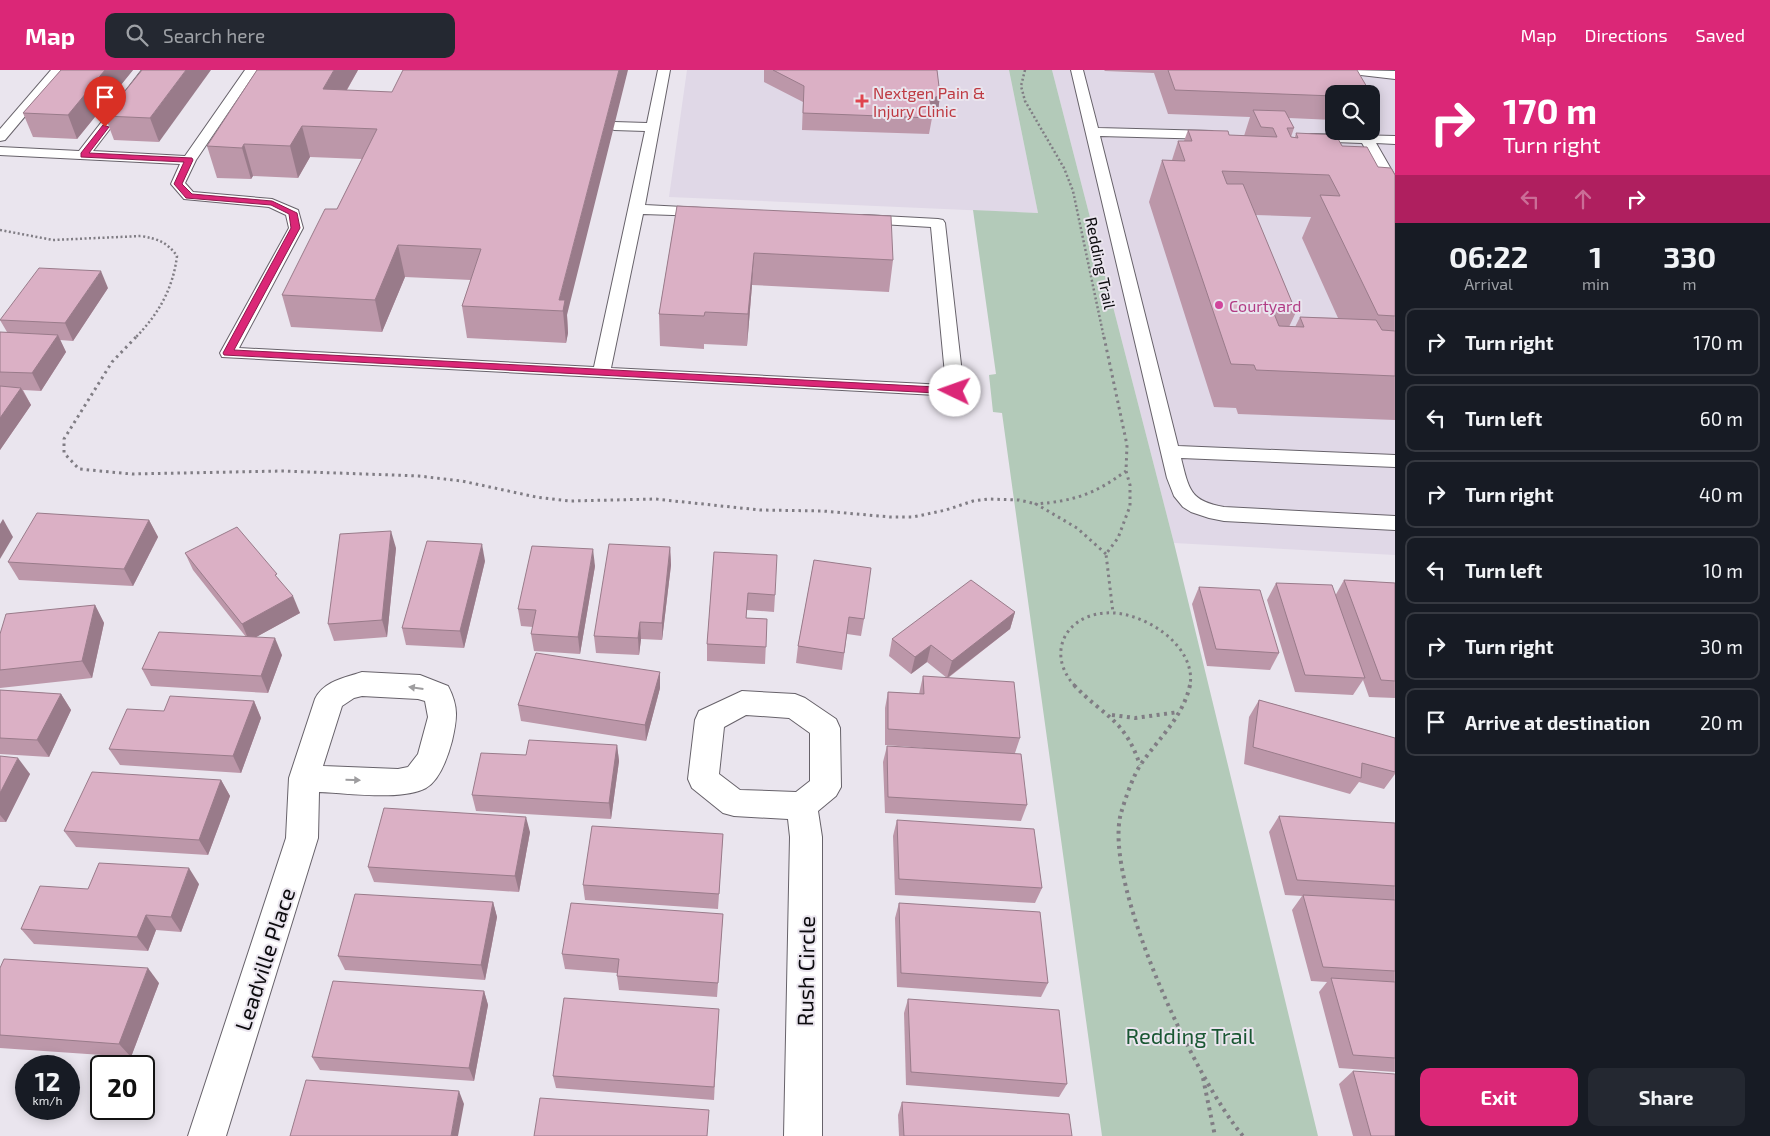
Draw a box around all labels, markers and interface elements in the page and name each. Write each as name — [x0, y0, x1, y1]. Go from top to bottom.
search box — [105, 13, 455, 58]
text: Map — [25, 21, 75, 50]
icon: search — [123, 21, 151, 49]
text: Search here — [163, 24, 265, 47]
text: Map — [1520, 24, 1557, 46]
text: Directions — [1585, 24, 1668, 46]
text: Saved — [1696, 24, 1745, 46]
pin — [84, 76, 126, 127]
icon: arrive — [91, 83, 119, 111]
place label: Nextgen Pain & Injury Clinic — [873, 83, 985, 121]
map controls — [1325, 85, 1380, 140]
button: search — [1325, 85, 1380, 140]
text: 170 m — [1503, 89, 1597, 131]
icon: right — [1420, 90, 1485, 155]
marker: Nextgen Pain & Injury Clinic — [855, 94, 869, 108]
text: Turn right — [1503, 131, 1601, 157]
icon: left — [1516, 185, 1544, 213]
icon: ahead — [1569, 185, 1597, 213]
icon: right — [1622, 185, 1650, 213]
street label: Redding Trail — [1082, 215, 1120, 311]
text: 06:22 — [1449, 238, 1528, 274]
text: 1 — [1589, 238, 1602, 274]
text: 330 — [1663, 238, 1716, 274]
text: Arrival — [1464, 274, 1513, 293]
text: min — [1582, 274, 1609, 293]
text: m — [1683, 274, 1697, 293]
place label: Courtyard — [1229, 296, 1301, 315]
marker: Courtyard — [1213, 299, 1225, 311]
icon: right — [1422, 328, 1450, 356]
text: Turn right — [1465, 331, 1553, 354]
text: 170 m — [1693, 331, 1743, 354]
position arrow — [928, 364, 980, 416]
icon: left — [1422, 404, 1450, 432]
text: Turn left — [1465, 407, 1542, 430]
text: 60 m — [1700, 407, 1743, 430]
icon: right — [1422, 480, 1450, 508]
text: Turn right — [1465, 483, 1553, 506]
text: 40 m — [1699, 483, 1743, 506]
icon: left — [1422, 556, 1450, 584]
text: Turn left — [1465, 559, 1542, 582]
text: 10 m — [1703, 559, 1743, 582]
icon: right — [1422, 632, 1450, 660]
text: Turn right — [1465, 635, 1553, 658]
text: 30 m — [1700, 635, 1743, 658]
one-way arrow — [407, 684, 423, 692]
icon: arrive — [1422, 708, 1450, 736]
text: Arrive at destination — [1465, 711, 1650, 734]
text: 20 m — [1700, 711, 1743, 734]
one-way arrow — [345, 777, 361, 785]
street label: Leadville Place — [229, 884, 299, 1034]
street label: Rush Circle — [791, 915, 819, 1027]
park label: Redding Trail — [1125, 1022, 1255, 1048]
speed limit sign: 20 — [90, 1055, 155, 1120]
text: 12 — [35, 1066, 60, 1096]
button: Exit — [1420, 1068, 1578, 1126]
button: Share — [1588, 1068, 1745, 1126]
text: km/h — [33, 1093, 62, 1107]

